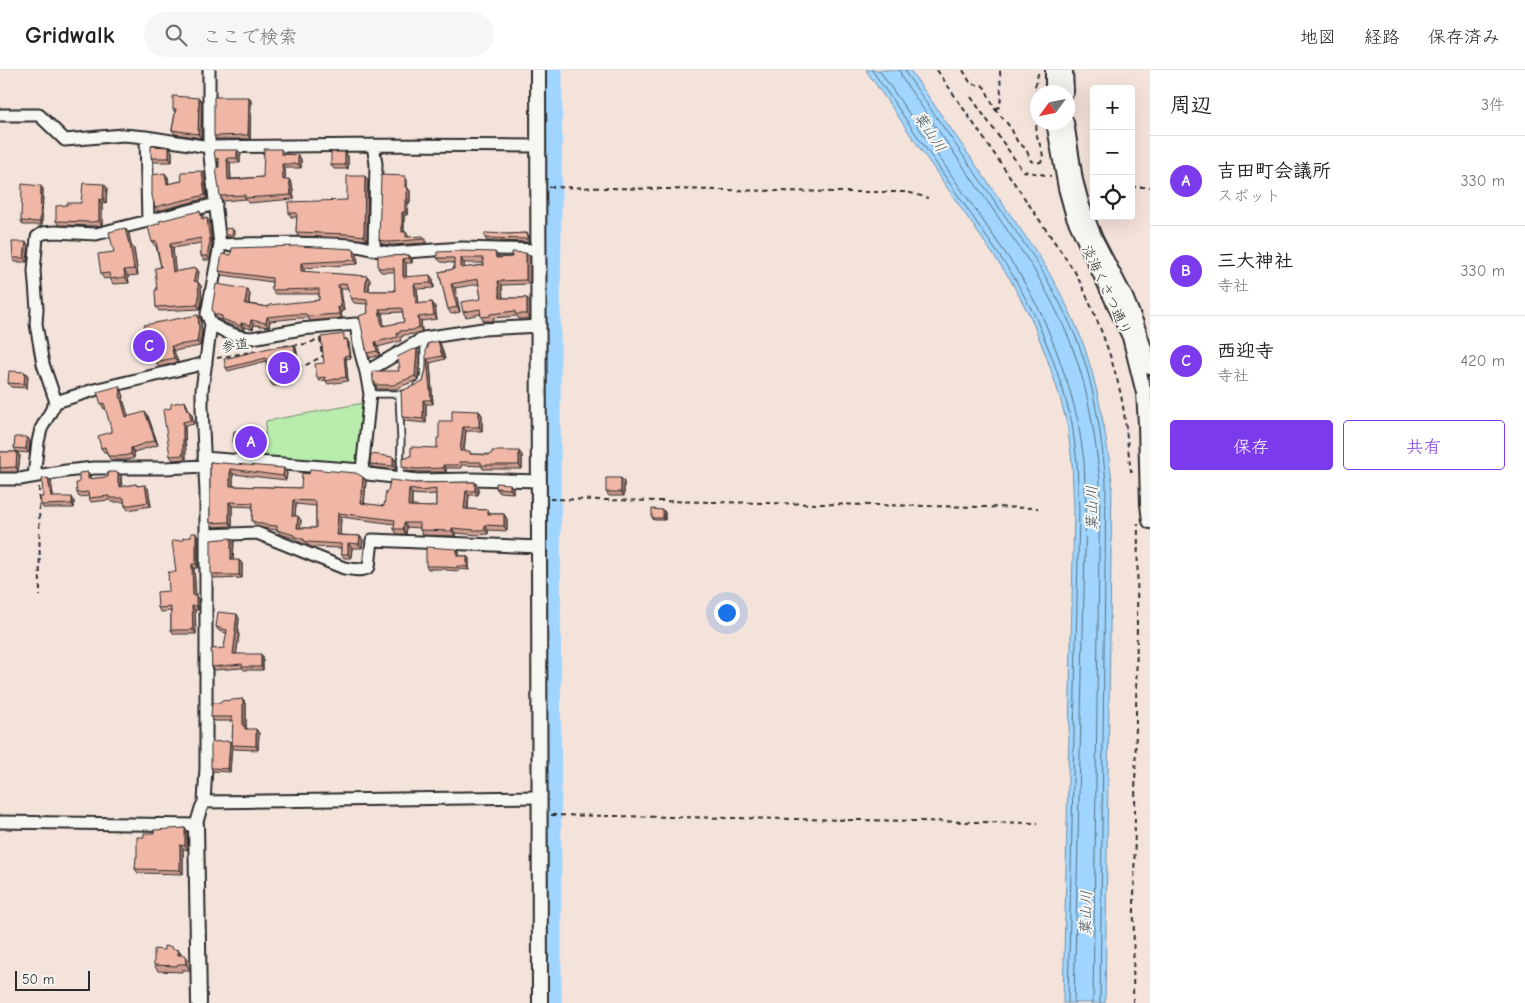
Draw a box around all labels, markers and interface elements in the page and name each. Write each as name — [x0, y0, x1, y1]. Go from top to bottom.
search box — [144, 12, 494, 57]
text: Gridwalk — [25, 21, 114, 49]
icon: search — [162, 21, 190, 49]
text: ここで検索 — [202, 26, 297, 48]
text: 地図 — [1300, 27, 1336, 48]
text: 経路 — [1364, 27, 1400, 48]
text: 保存済み — [1428, 27, 1500, 48]
north arrow — [1030, 85, 1075, 130]
map controls — [1090, 85, 1135, 220]
button: + — [1090, 85, 1135, 130]
text: 周辺 — [1170, 93, 1212, 117]
text: 3件 — [1481, 96, 1505, 114]
water label: 葉山川 — [910, 108, 950, 156]
button: − — [1090, 130, 1135, 175]
text: 吉田町会議所 — [1217, 160, 1331, 182]
text: A — [1182, 172, 1190, 190]
text: 330 m — [1460, 172, 1505, 190]
button: locate — [1090, 175, 1135, 220]
text: スポット — [1217, 187, 1281, 205]
street label: 淡海くさつ通り — [1078, 242, 1135, 338]
text: 三大神社 — [1217, 250, 1293, 272]
text: B — [1181, 262, 1191, 280]
text: 330 m — [1460, 262, 1505, 280]
text: 寺社 — [1217, 277, 1249, 295]
pin: C — [133, 327, 165, 365]
street label: 参道 — [220, 335, 250, 356]
text: 西迎寺 — [1217, 340, 1274, 362]
pin: B — [268, 349, 300, 387]
text: C — [1181, 352, 1191, 370]
text: 420 m — [1461, 352, 1505, 370]
text: 寺社 — [1217, 367, 1249, 385]
button: 保存 — [1170, 420, 1333, 470]
button: 共有 — [1343, 420, 1505, 470]
pin: A — [235, 423, 267, 461]
water label: 葉山川 — [1083, 485, 1101, 531]
your location — [714, 600, 740, 626]
water label: 葉山川 — [1077, 890, 1095, 936]
scale bar — [15, 968, 90, 991]
text: 50 m — [22, 971, 54, 988]

